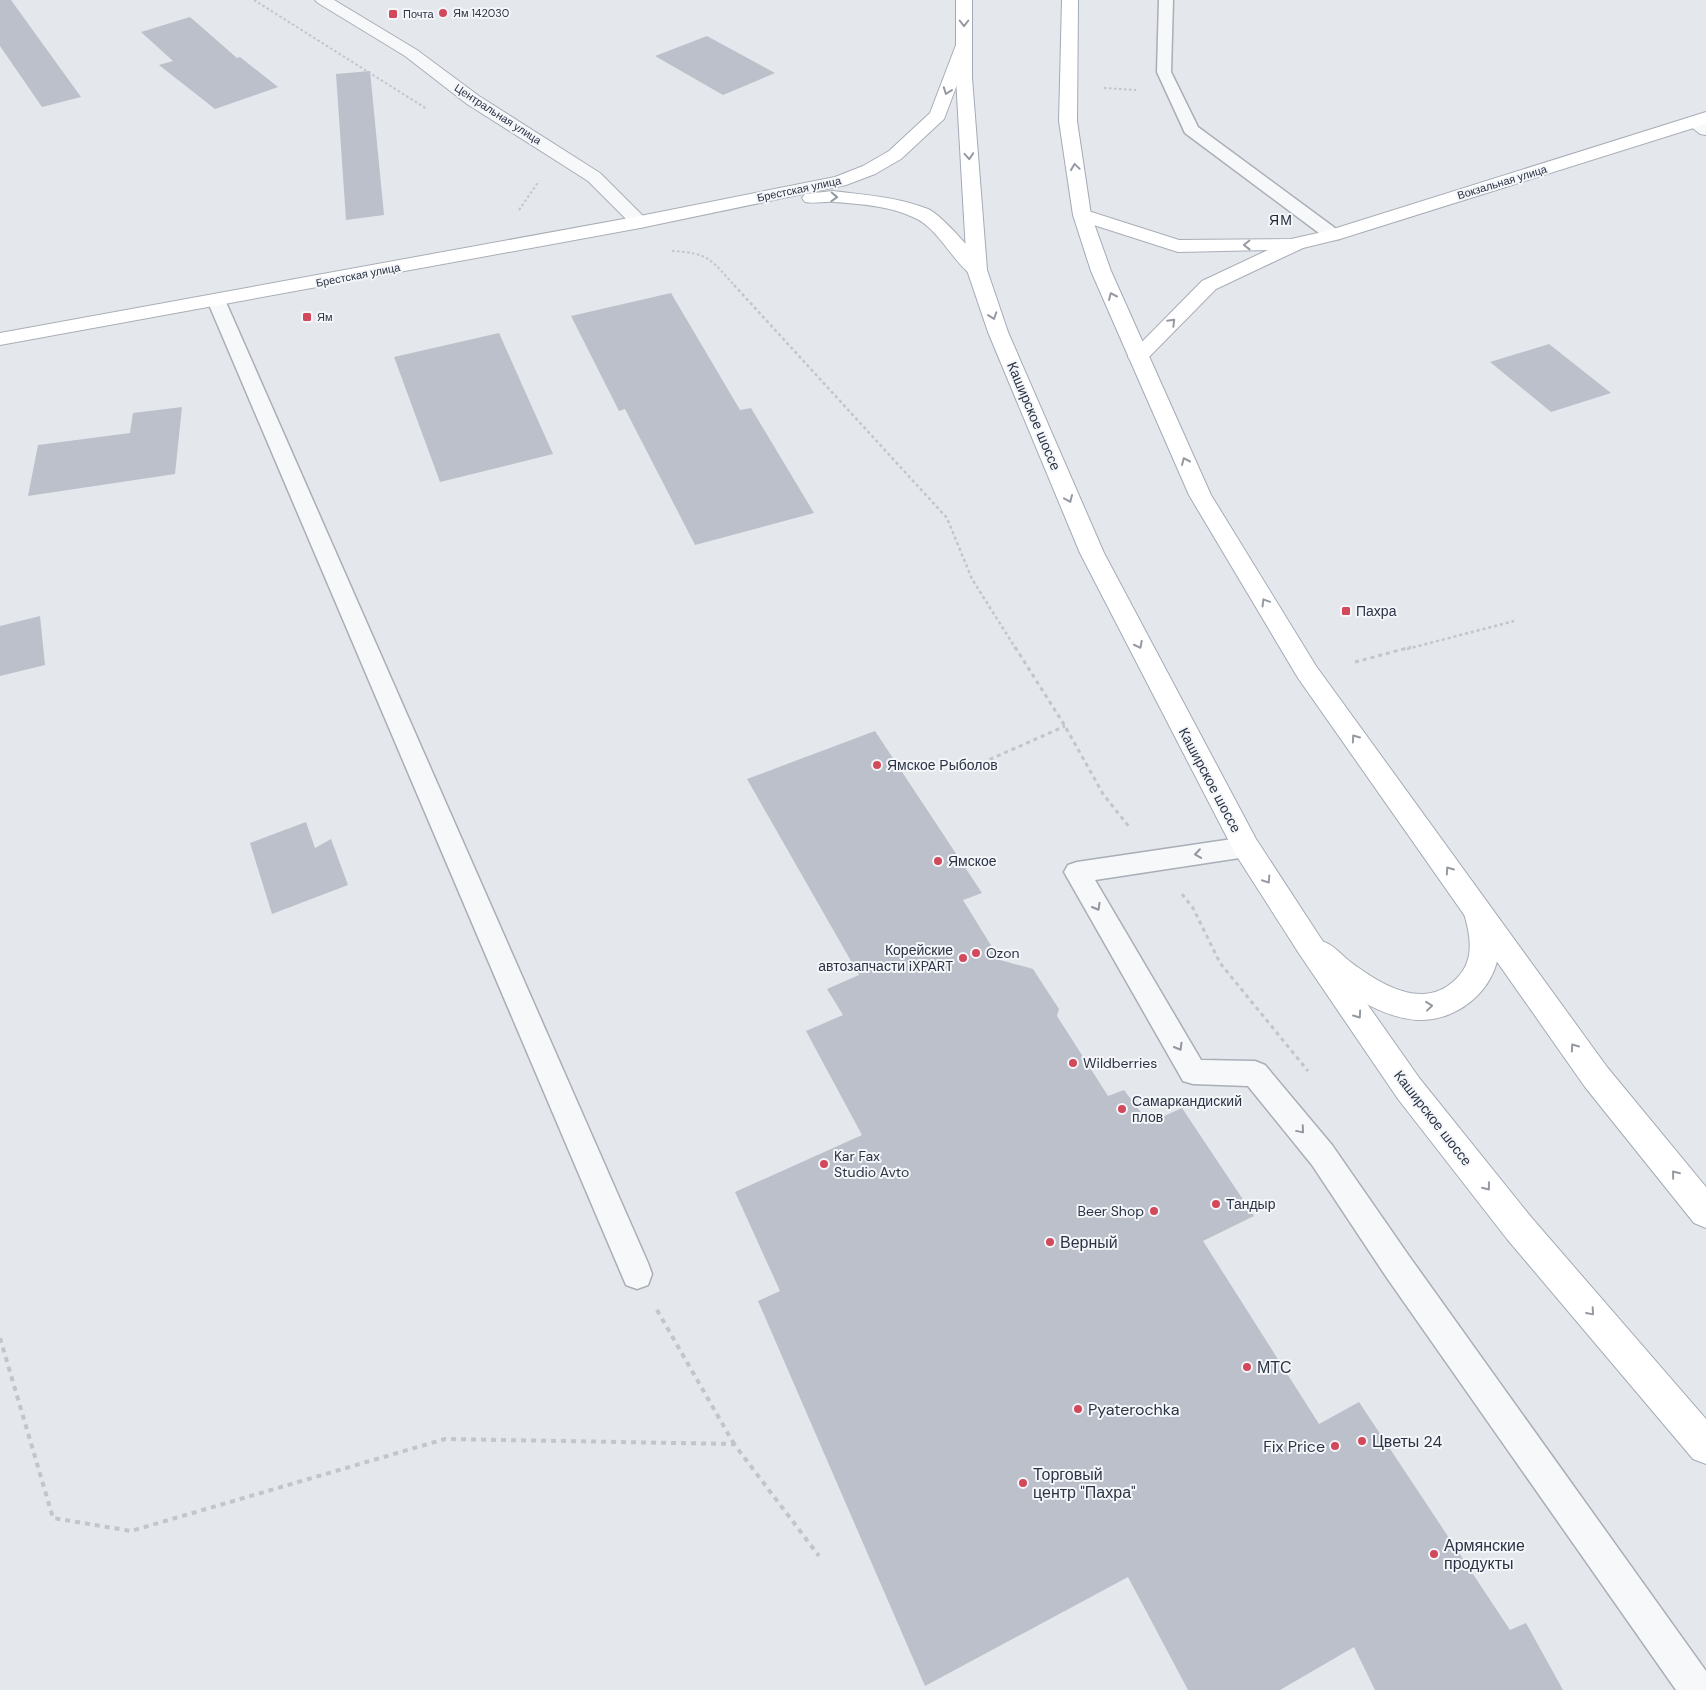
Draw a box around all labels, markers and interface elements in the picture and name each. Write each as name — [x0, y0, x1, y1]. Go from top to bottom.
place label: Ям 142030 — [453, 6, 509, 20]
place label: Почта — [403, 7, 434, 21]
marker: Ям 142030 — [437, 7, 449, 19]
marker: Почта — [387, 8, 399, 20]
one-way arrow — [959, 19, 969, 27]
street label: Центральная улица — [452, 81, 545, 148]
one-way arrow — [943, 86, 953, 95]
one-way arrow — [963, 152, 974, 160]
street label: Вокзальная улица — [1455, 161, 1549, 202]
one-way arrow — [1070, 162, 1081, 170]
street label: Брестская улица — [756, 173, 843, 205]
one-way arrow — [830, 192, 838, 203]
district label: ЯМ — [1269, 211, 1293, 229]
one-way arrow — [1243, 240, 1250, 250]
street label: Брестская улица — [315, 260, 402, 290]
one-way arrow — [1107, 292, 1118, 301]
place label: Ям — [317, 310, 333, 324]
marker: Ям — [301, 311, 313, 323]
one-way arrow — [987, 311, 997, 320]
one-way arrow — [1167, 319, 1176, 328]
street label: Каширское шоссе — [1003, 359, 1065, 473]
one-way arrow — [1180, 457, 1191, 466]
one-way arrow — [1063, 494, 1073, 502]
one-way arrow — [1262, 599, 1272, 608]
place label: Пахра — [1356, 602, 1397, 620]
marker: Пахра — [1340, 605, 1352, 617]
one-way arrow — [1133, 640, 1143, 649]
street label: Каширское шоссе — [1175, 724, 1245, 836]
one-way arrow — [1352, 735, 1360, 744]
place label: Ямское Рыболов — [887, 756, 998, 774]
marker: Ямское Рыболов — [871, 759, 883, 771]
one-way arrow — [1194, 848, 1202, 859]
place label: Ямское — [948, 852, 997, 870]
marker: Ямское — [932, 855, 944, 867]
one-way arrow — [1446, 866, 1455, 876]
one-way arrow — [1261, 874, 1270, 883]
one-way arrow — [1091, 902, 1101, 911]
place label: Корейские автозапчасти iXPART — [818, 941, 953, 975]
place label: Ozon — [986, 944, 1020, 962]
marker: Ozon — [970, 947, 982, 959]
marker: Корейские автозапчасти iXPART — [957, 952, 969, 964]
one-way arrow — [1425, 1000, 1433, 1011]
one-way arrow — [1352, 1009, 1361, 1019]
one-way arrow — [1173, 1042, 1183, 1051]
one-way arrow — [1571, 1043, 1580, 1053]
place label: Wildberries — [1083, 1054, 1157, 1072]
marker: Wildberries — [1067, 1057, 1079, 1069]
street label: Каширское шоссе — [1390, 1067, 1476, 1169]
place label: Самаркандиский плов — [1132, 1092, 1242, 1126]
marker: Самаркандиский плов — [1116, 1103, 1128, 1115]
one-way arrow — [1296, 1124, 1304, 1133]
place label: Kar Fax Studio Avto — [834, 1147, 909, 1181]
marker: Kar Fax Studio Avto — [818, 1158, 830, 1170]
one-way arrow — [1673, 1171, 1681, 1180]
one-way arrow — [1481, 1181, 1490, 1191]
place label: Тандыр — [1226, 1195, 1276, 1213]
marker: Тандыр — [1210, 1198, 1222, 1210]
place label: Beer Shop — [1078, 1202, 1144, 1220]
marker: Beer Shop — [1148, 1205, 1160, 1217]
place label: Верный — [1060, 1232, 1118, 1253]
marker: Верный — [1044, 1236, 1056, 1248]
one-way arrow — [1585, 1306, 1594, 1315]
place label: МТС — [1257, 1357, 1292, 1378]
marker: МТС — [1241, 1361, 1253, 1373]
place label: Pyaterochka — [1088, 1399, 1179, 1420]
marker: Pyaterochka — [1072, 1403, 1084, 1415]
place label: Цветы 24 — [1372, 1431, 1443, 1452]
marker: Цветы 24 — [1356, 1435, 1368, 1447]
place label: Fix Price — [1263, 1436, 1325, 1457]
marker: Fix Price — [1329, 1440, 1341, 1452]
place label: Торговый центр "Пахра" — [1033, 1464, 1136, 1503]
marker: Торговый центр "Пахра" — [1017, 1477, 1029, 1489]
place label: Армянские продукты — [1444, 1535, 1525, 1574]
marker: Армянские продукты — [1428, 1548, 1440, 1560]

